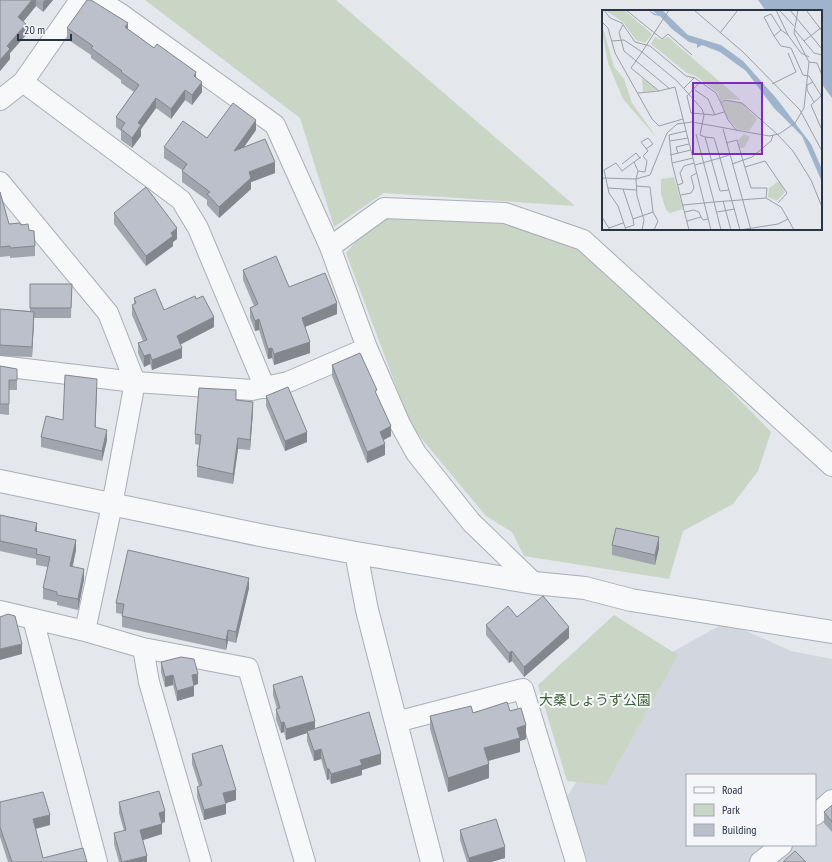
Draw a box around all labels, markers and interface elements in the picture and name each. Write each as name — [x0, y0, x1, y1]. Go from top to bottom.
inset map — [602, 10, 822, 230]
scale bar — [18, 16, 71, 42]
text: 20 m — [24, 22, 45, 37]
park label: 大桑しょうず公園 — [539, 691, 651, 709]
legend — [686, 774, 816, 846]
text: Road — [722, 782, 742, 797]
text: Park — [722, 802, 740, 817]
text: Building — [722, 822, 757, 837]

